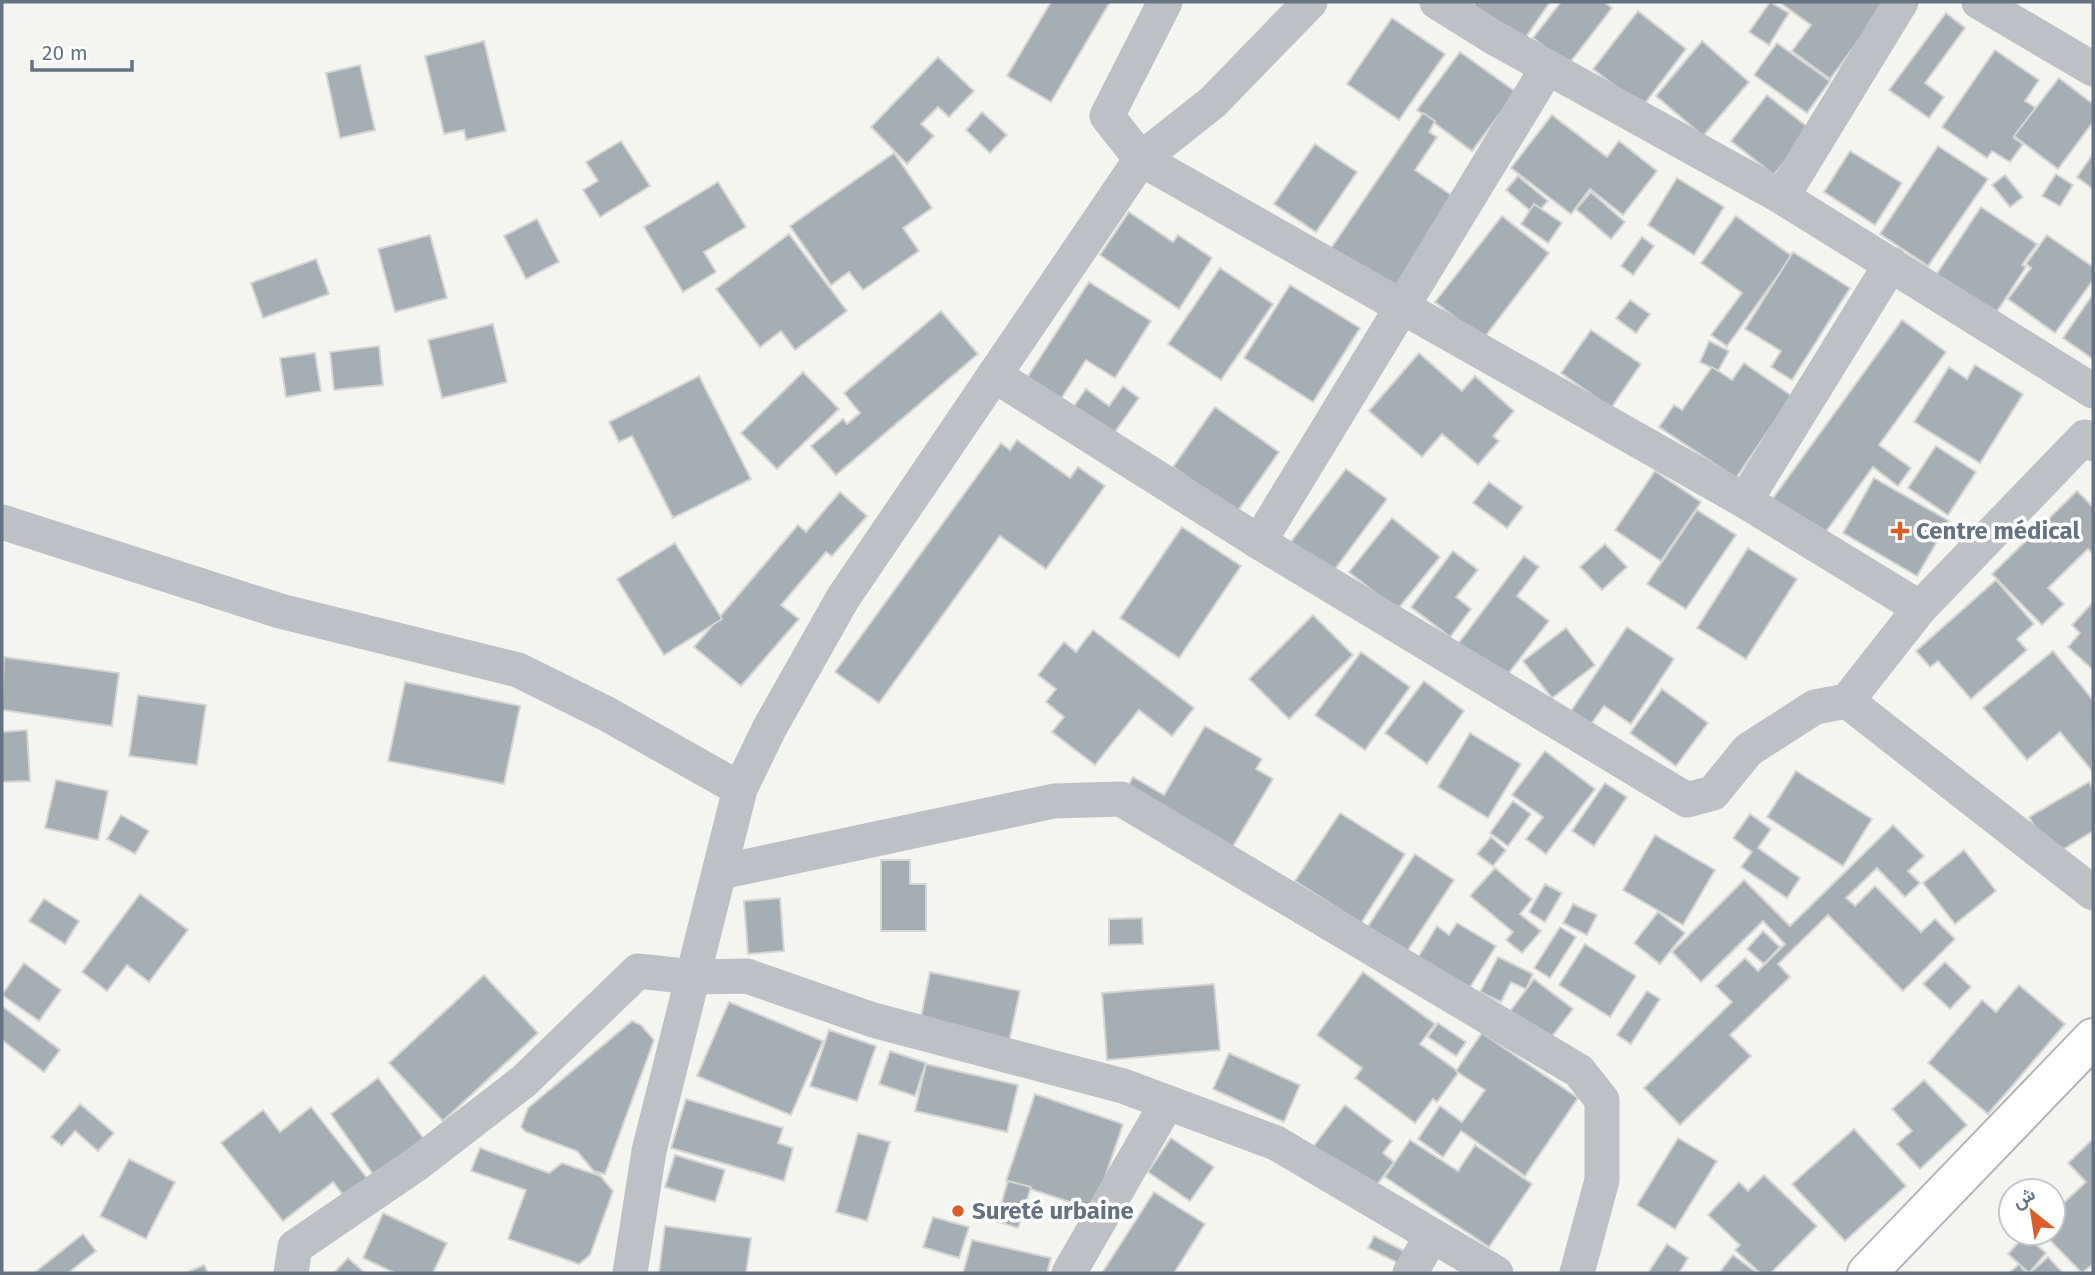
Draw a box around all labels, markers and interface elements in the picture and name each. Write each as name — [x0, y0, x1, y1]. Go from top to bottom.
scale bar — [32, 28, 131, 72]
text: 20 m — [42, 40, 88, 66]
place label: Centre médical — [1916, 517, 2080, 545]
marker: Centre médical — [1890, 521, 1910, 541]
north arrow — [1997, 1177, 2067, 1247]
text: ش — [2008, 1182, 2040, 1213]
place label: Sureté urbaine — [972, 1197, 1134, 1225]
marker: Sureté urbaine — [950, 1203, 966, 1219]

